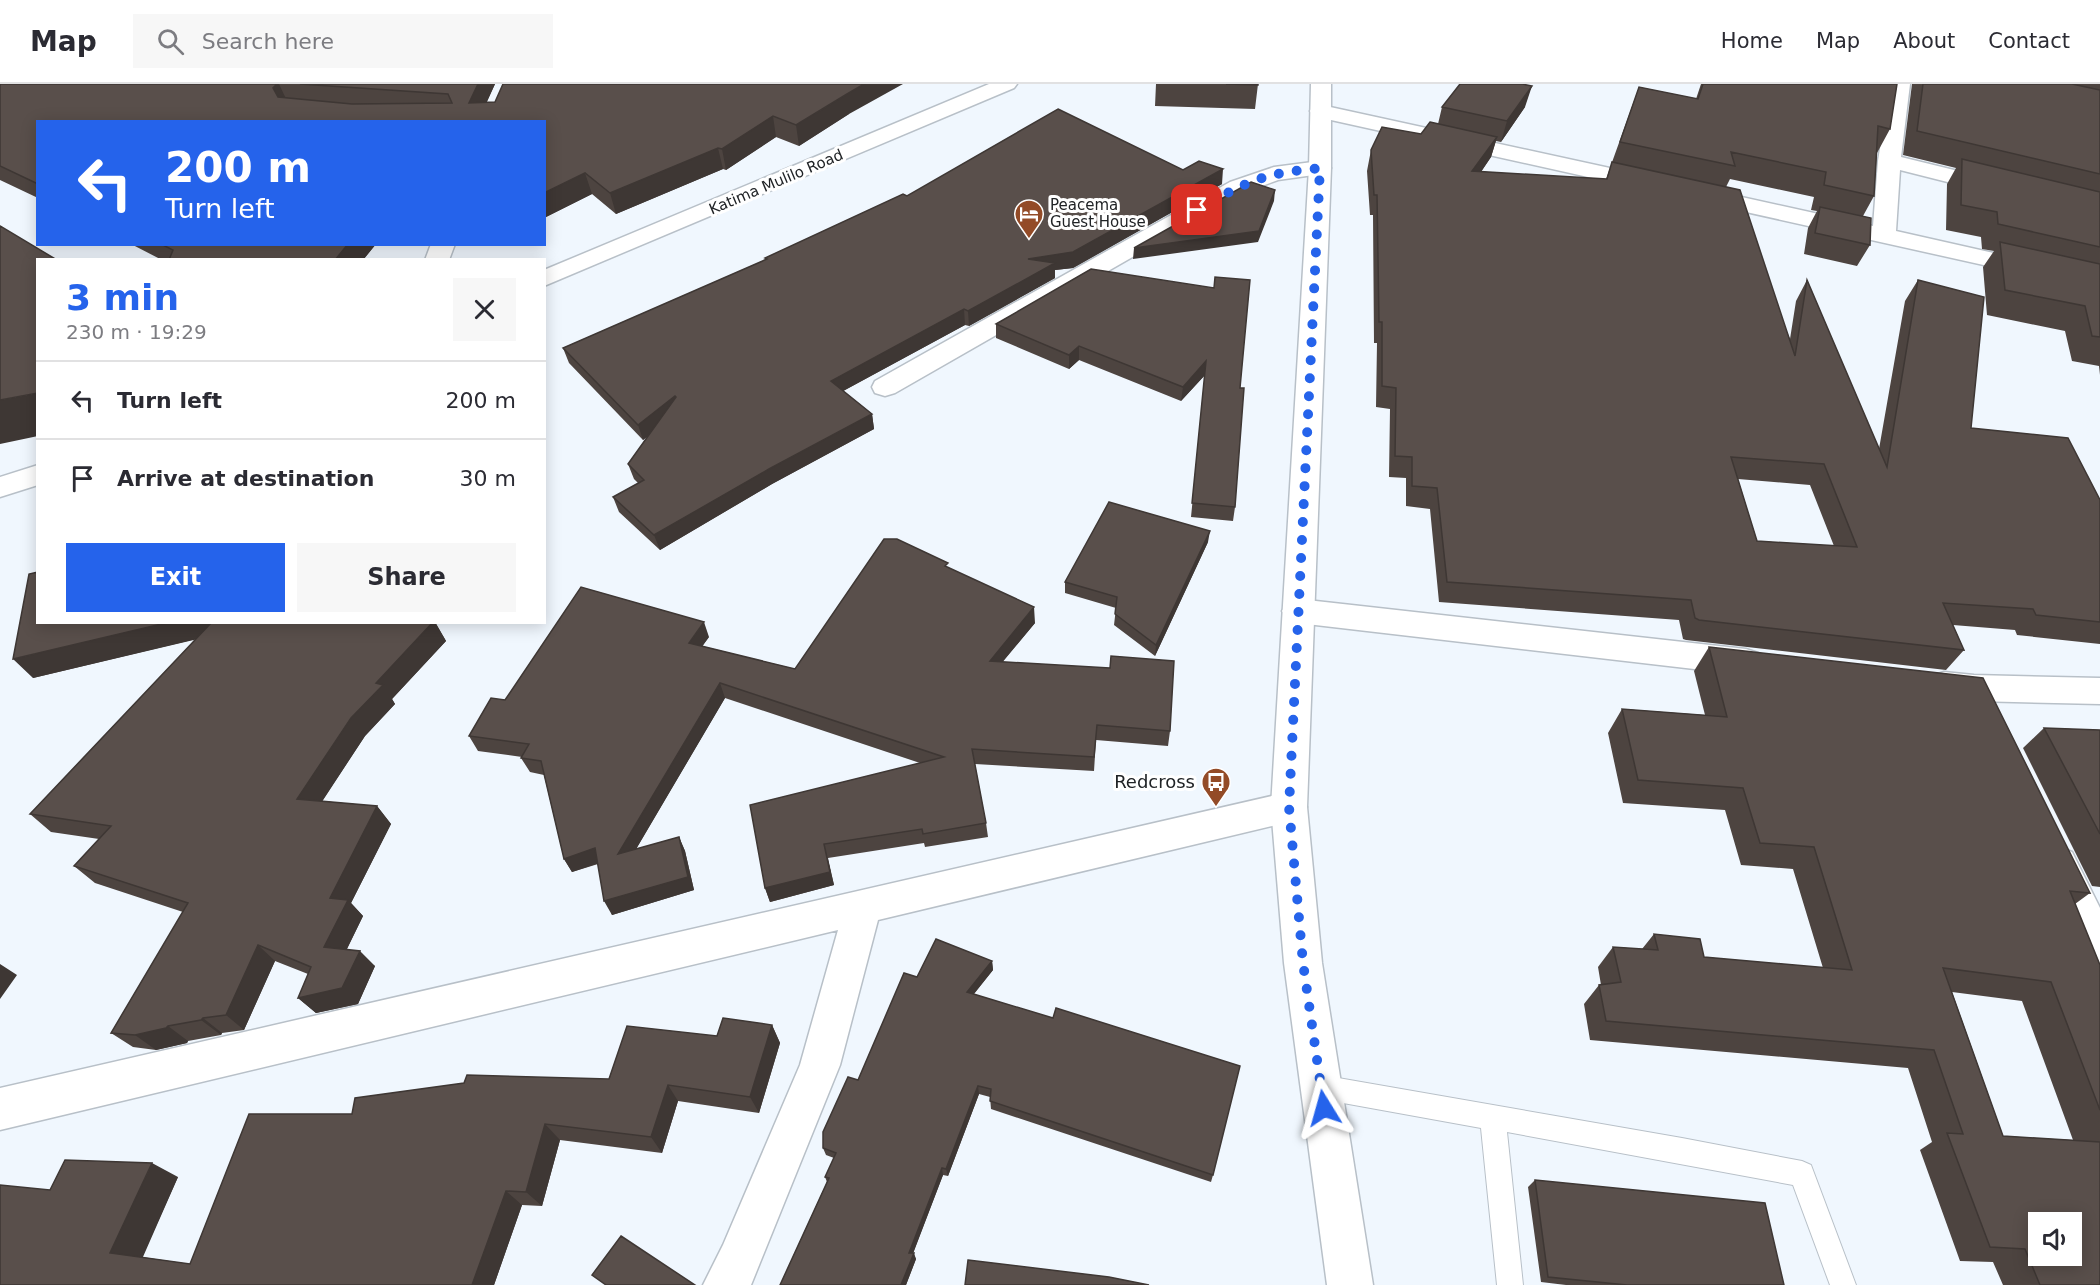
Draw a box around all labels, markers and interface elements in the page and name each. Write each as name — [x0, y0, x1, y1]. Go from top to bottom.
search box — [133, 14, 553, 68]
text: Map — [30, 25, 97, 58]
icon: search — [154, 25, 187, 58]
text: Search here — [202, 29, 334, 54]
text: Home — [1721, 29, 1783, 53]
text: Map — [1816, 29, 1860, 53]
text: About — [1893, 29, 1955, 53]
text: Contact — [1988, 29, 2070, 53]
text: 200 m — [165, 143, 311, 192]
icon: left — [66, 144, 144, 222]
street label: Katima Mulilo Road — [706, 146, 846, 218]
pin — [1171, 184, 1222, 235]
text: Turn left — [165, 193, 275, 224]
icon: arrive — [1180, 193, 1213, 226]
place label: Peacema Guest House — [1050, 196, 1146, 231]
hotel icon: Peacema Guest House — [1013, 198, 1045, 240]
text: 3 min — [66, 277, 179, 318]
button: close — [453, 278, 516, 341]
text: 230 m · 19:29 — [66, 320, 207, 344]
icon: left — [66, 384, 99, 417]
text: Turn left — [117, 388, 222, 413]
text: 200 m — [446, 388, 516, 413]
icon: arrive — [66, 462, 99, 495]
text: Arrive at destination — [117, 466, 374, 491]
text: 30 m — [460, 466, 516, 491]
button: Exit — [66, 543, 285, 612]
button: Share — [297, 543, 516, 612]
bus stop icon: Redcross — [1200, 766, 1232, 808]
place label: Redcross — [1114, 771, 1195, 792]
position arrow — [1292, 1076, 1356, 1140]
map controls — [2028, 1212, 2082, 1266]
button: sound — [2028, 1212, 2082, 1266]

